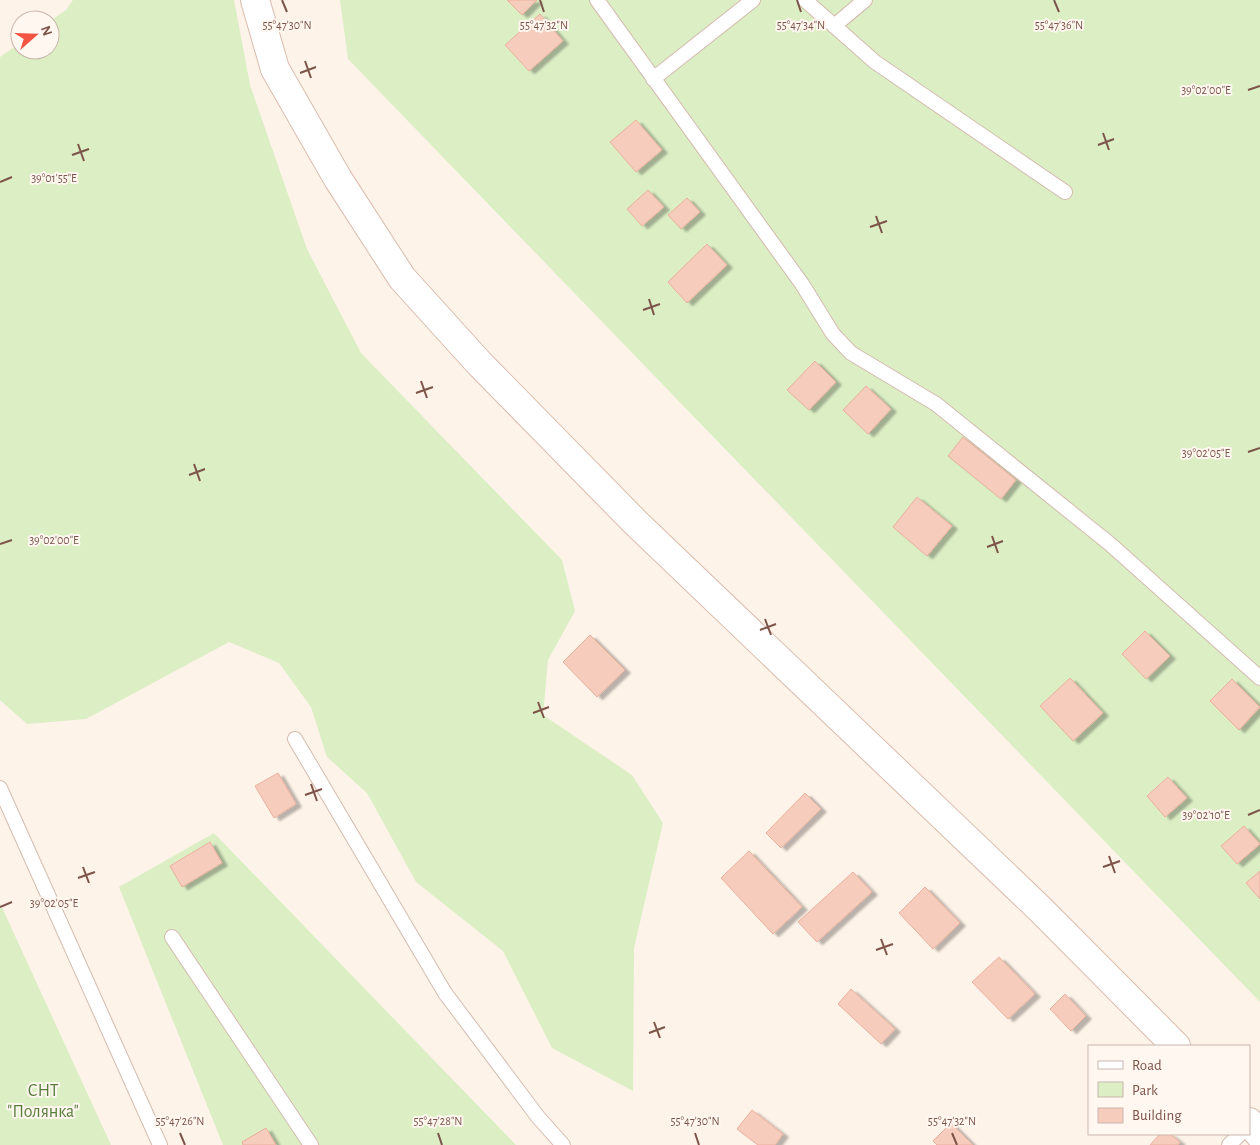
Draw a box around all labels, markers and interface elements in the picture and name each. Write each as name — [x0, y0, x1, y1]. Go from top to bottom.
north arrow — [10, 10, 60, 60]
text: 55°47'30"N — [262, 19, 312, 31]
text: 55°47'32"N — [520, 19, 568, 31]
text: 55°47'34"N — [777, 19, 825, 31]
text: 55°47'36"N — [1035, 19, 1083, 31]
text: N — [38, 24, 55, 38]
text: 39°02'00"E — [1181, 84, 1231, 96]
text: 39°01'55"E — [31, 172, 77, 184]
text: 39°02'05"E — [1182, 447, 1230, 459]
text: 39°02'00"E — [29, 534, 79, 546]
text: 39°02'10"E — [1182, 809, 1230, 821]
text: 39°02'05"E — [30, 897, 78, 909]
legend — [1088, 1045, 1250, 1135]
text: Road — [1132, 1058, 1162, 1073]
park label: СНТ "Полянка" — [7, 1082, 79, 1121]
text: Park — [1132, 1083, 1158, 1098]
text: Building — [1132, 1108, 1182, 1123]
text: 55°47'26"N — [156, 1115, 204, 1127]
text: 55°47'28"N — [413, 1115, 463, 1127]
text: 55°47'30"N — [670, 1115, 720, 1127]
text: 55°47'32"N — [928, 1115, 976, 1127]

